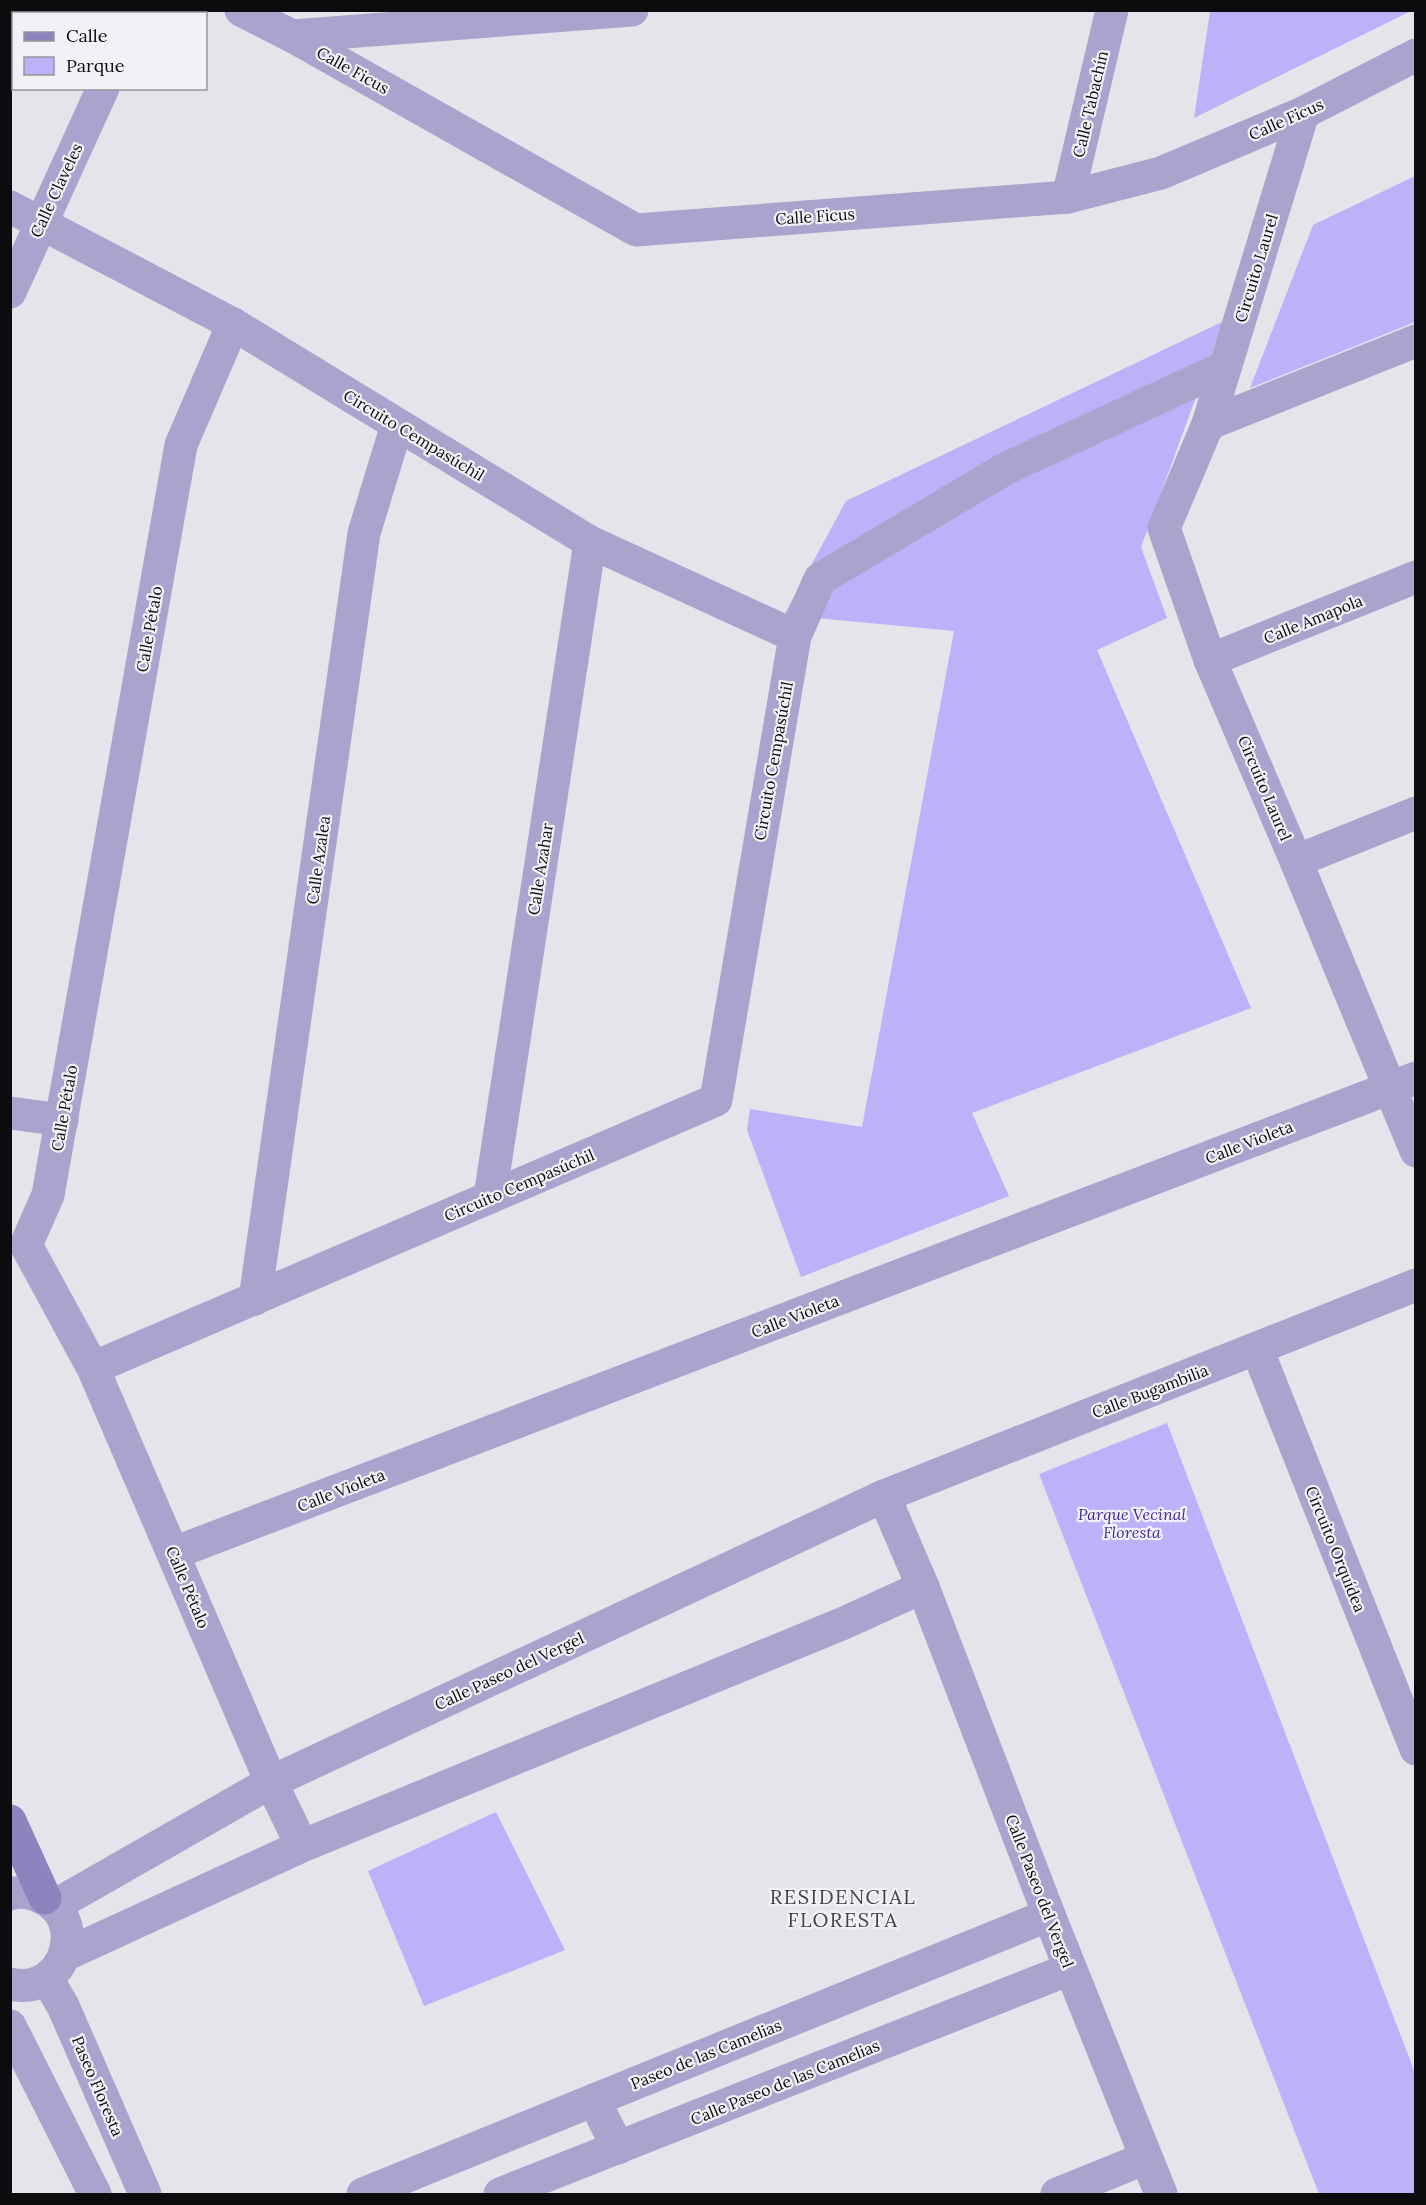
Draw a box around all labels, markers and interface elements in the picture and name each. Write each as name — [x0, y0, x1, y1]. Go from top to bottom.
legend — [12, 12, 207, 90]
text: Calle — [66, 24, 108, 47]
street label: Calle Ficus — [313, 42, 393, 98]
street label: Calle Tabachín — [1068, 48, 1112, 159]
text: Parque — [66, 54, 125, 77]
street label: Calle Ficus — [1246, 94, 1326, 144]
street label: Calle Claveles — [25, 140, 87, 240]
street label: Calle Ficus — [775, 203, 855, 229]
street label: Circuito Laurel — [1230, 211, 1282, 325]
street label: Circuito Cempasúchil — [340, 385, 488, 485]
street label: Calle Pétalo — [132, 584, 166, 674]
street label: Calle Amapola — [1261, 590, 1365, 648]
street label: Circuito Cempasúchil — [749, 680, 797, 842]
street label: Circuito Laurel — [1234, 732, 1296, 844]
street label: Calle Azalea — [302, 814, 334, 906]
street label: Calle Azahar — [523, 822, 557, 916]
street label: Calle Pétalo — [47, 1063, 81, 1153]
street label: Calle Violeta — [1202, 1116, 1296, 1168]
street label: Circuito Cempasúchil — [441, 1144, 597, 1226]
street label: Calle Violeta — [748, 1290, 842, 1342]
street label: Calle Bugambilia — [1089, 1360, 1211, 1422]
street label: Calle Violeta — [294, 1464, 388, 1516]
street label: Circuito Orquídea — [1302, 1483, 1370, 1615]
park label: Parque Vecinal Floresta — [1078, 1504, 1186, 1542]
street label: Calle Pétalo — [162, 1543, 214, 1631]
street label: Calle Paseo del Vergel — [431, 1628, 587, 1714]
street label: Calle Paseo del Vergel — [1002, 1812, 1078, 1970]
district label: RESIDENCIAL FLORESTA — [770, 1884, 916, 1932]
street label: Paseo de las Camelias — [628, 2015, 784, 2093]
street label: Paseo Floresta — [68, 2033, 128, 2139]
street label: Calle Paseo de las Camelias — [688, 2035, 882, 2129]

